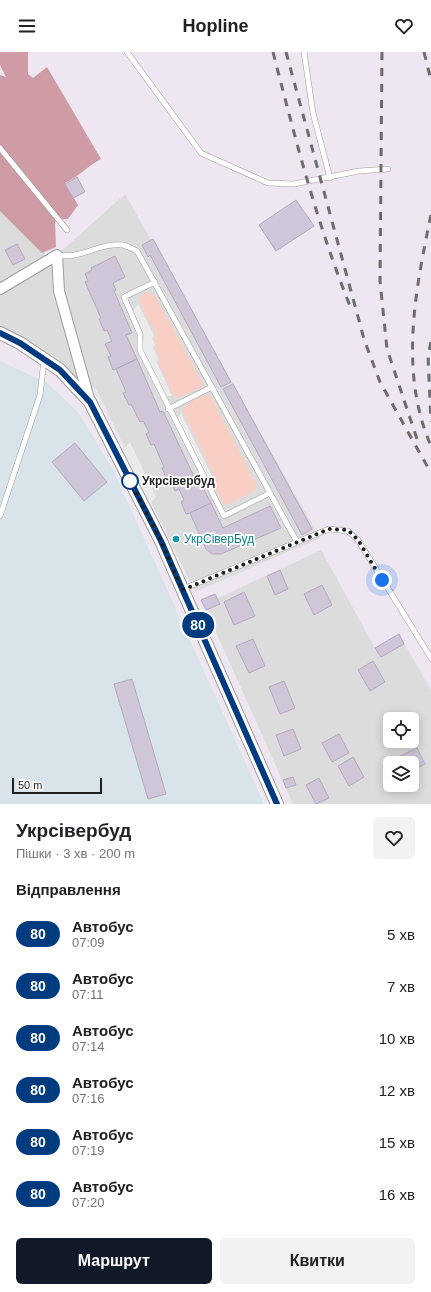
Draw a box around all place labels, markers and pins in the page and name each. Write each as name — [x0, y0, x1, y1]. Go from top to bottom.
marker: Укрсівербуд — [121, 472, 139, 490]
place label: Укрсівербуд — [142, 474, 215, 488]
place label: УкрСіверБуд — [184, 532, 254, 546]
marker: УкрСіверБуд — [171, 534, 181, 544]

